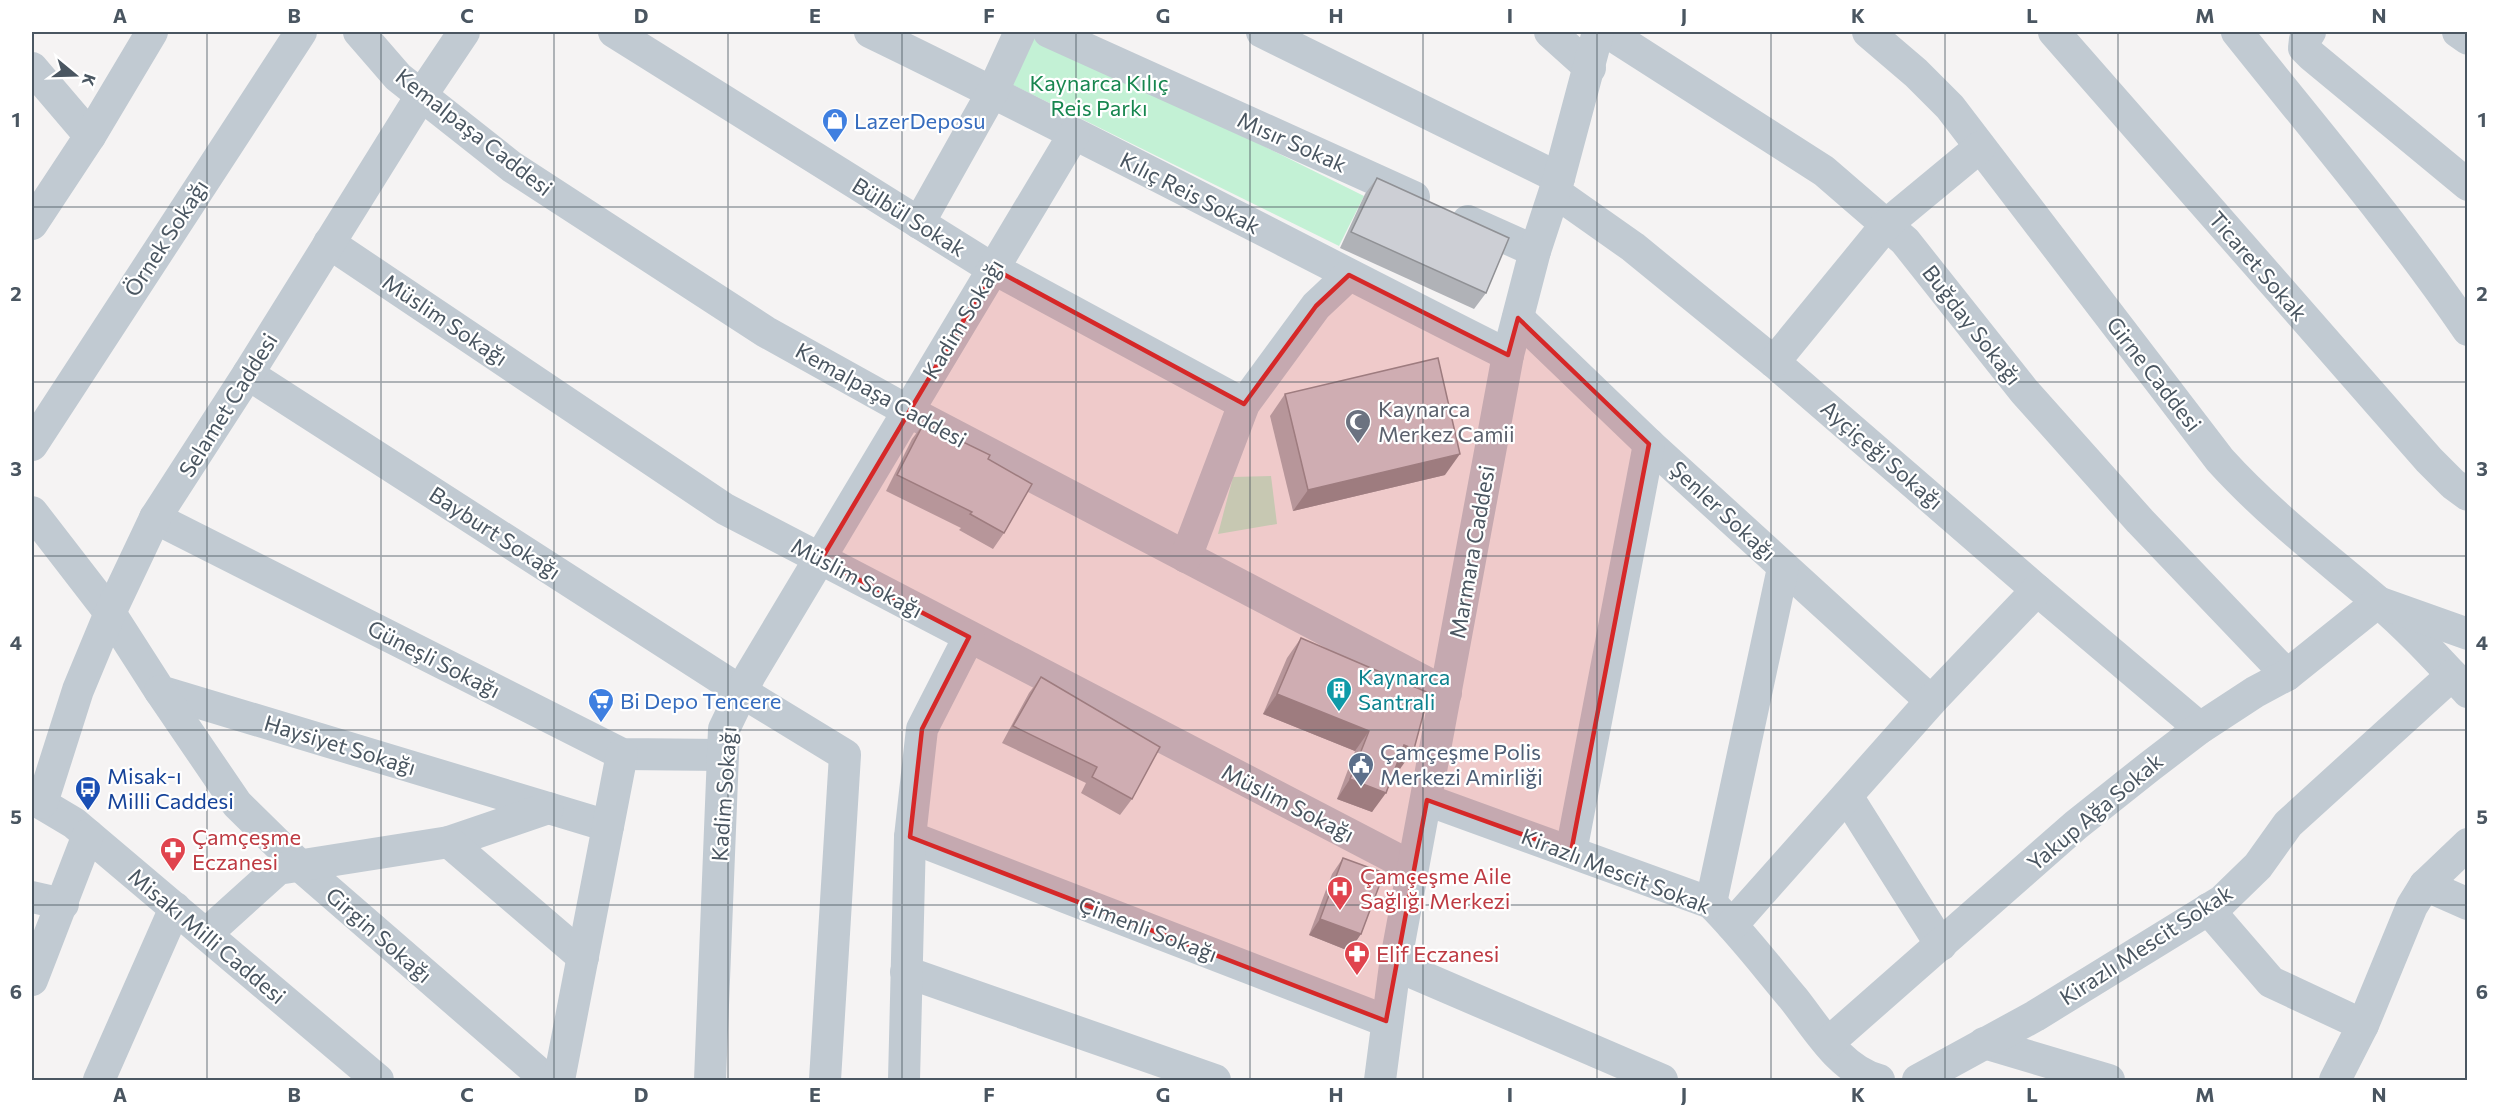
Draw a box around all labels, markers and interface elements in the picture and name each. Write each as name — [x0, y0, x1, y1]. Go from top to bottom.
text: A — [113, 3, 127, 27]
text: B — [287, 3, 301, 27]
text: C — [460, 3, 474, 27]
text: D — [634, 3, 648, 27]
text: E — [809, 3, 821, 27]
text: F — [983, 3, 995, 27]
text: G — [1156, 3, 1170, 27]
text: H — [1329, 3, 1344, 27]
text: I — [1507, 3, 1513, 27]
text: J — [1681, 3, 1687, 27]
text: K — [1851, 3, 1865, 27]
text: L — [2026, 3, 2038, 27]
text: M — [2195, 3, 2215, 27]
text: N — [2372, 3, 2387, 27]
north arrow — [45, 45, 105, 105]
street label: Kemalpaşa Caddesi — [391, 62, 558, 201]
park label: Kaynarca Kılıç Reis Parkı — [1029, 69, 1169, 121]
text: K — [79, 72, 100, 88]
street label: Mısır Sokak — [1233, 105, 1351, 178]
shop icon: LazerDeposu — [820, 106, 850, 144]
text: 1 — [11, 107, 21, 131]
place label: LazerDeposu — [854, 107, 985, 134]
text: 1 — [2477, 107, 2487, 131]
street label: Kılıç Reis Sokak — [1116, 146, 1265, 239]
street label: Bülbül Sokak — [848, 171, 971, 262]
street label: Örnek Sokağı — [118, 174, 213, 301]
street label: Ticaret Sokak — [2203, 205, 2313, 326]
street label: Kadim Sokağı — [916, 254, 1009, 384]
street label: Buğday Sokağı — [1917, 259, 2028, 390]
street label: Müslim Sokağı — [378, 268, 513, 371]
text: 2 — [10, 281, 22, 305]
text: 2 — [2476, 281, 2488, 305]
street label: Girne Caddesi — [2101, 311, 2208, 436]
street label: Selamet Caddesi — [172, 328, 283, 482]
street label: Kemalpaşa Caddesi — [791, 336, 971, 453]
street label: Ayçiçeği Sokağı — [1816, 394, 1949, 515]
place label: Kaynarca Merkez Camii — [1378, 395, 1515, 447]
mosque icon: Kaynarca Merkez Camii — [1343, 407, 1373, 445]
street label: Şenler Sokağı — [1665, 455, 1782, 566]
text: 3 — [10, 456, 22, 480]
text: 3 — [2476, 456, 2488, 480]
street label: Marmara Caddesi — [1443, 463, 1500, 641]
street label: Bayburt Sokağı — [425, 480, 566, 585]
street label: Müslim Sokağı — [787, 532, 928, 624]
street label: Güneşli Sokağı — [363, 614, 505, 704]
text: 4 — [10, 630, 22, 654]
text: 4 — [2476, 630, 2488, 654]
place label: Kaynarca Santrali — [1358, 663, 1450, 715]
building icon: Kaynarca Santrali — [1324, 675, 1354, 713]
supermarket icon: Bi Depo Tencere — [586, 686, 616, 724]
place label: Bi Depo Tencere — [620, 687, 781, 714]
street label: Haysiyet Sokağı — [261, 709, 419, 780]
street label: Kadim Sokağı — [705, 726, 742, 862]
place label: Çamçeşme Polis Merkezi Amirliği — [1380, 738, 1543, 790]
street label: Yakup Ağa Sokak — [2021, 747, 2168, 876]
public building icon: Çamçeşme Polis Merkezi Amirliği — [1346, 750, 1376, 788]
street label: Müslim Sokağı — [1217, 758, 1359, 848]
place label: Misak-ı Milli Caddesi — [107, 762, 234, 814]
bus stop icon: Misak-ı Milli Caddesi — [73, 774, 103, 812]
text: 5 — [10, 804, 22, 828]
text: 5 — [2476, 804, 2488, 828]
street label: Kirazlı Mescit Sokak — [1518, 822, 1715, 919]
place label: Çamçeşme Eczanesi — [192, 823, 301, 875]
pharmacy icon: Çamçeşme Eczanesi — [158, 835, 188, 873]
street label: Misakı Milli Caddesi — [123, 862, 291, 1009]
place label: Çamçeşme Aile Sağlığı Merkezi — [1360, 862, 1511, 914]
hospital icon: Çamçeşme Aile Sağlığı Merkezi — [1325, 874, 1355, 912]
street label: Kirazlı Mescit Sokak — [2054, 879, 2237, 1011]
street label: Girgin Sokağı — [321, 881, 438, 988]
street label: Çimenli Sokağı — [1075, 890, 1221, 967]
pharmacy icon: Elif Eczanesi — [1342, 939, 1372, 977]
place label: Elif Eczanesi — [1376, 940, 1499, 967]
text: 6 — [10, 979, 22, 1003]
text: 6 — [2476, 979, 2488, 1003]
text: A — [113, 1082, 127, 1106]
text: B — [287, 1082, 301, 1106]
text: C — [460, 1082, 474, 1106]
text: D — [634, 1082, 648, 1106]
text: E — [809, 1082, 821, 1106]
text: F — [983, 1082, 995, 1106]
text: G — [1156, 1082, 1170, 1106]
text: H — [1329, 1082, 1344, 1106]
text: I — [1507, 1082, 1513, 1106]
text: J — [1681, 1082, 1687, 1106]
text: K — [1851, 1082, 1865, 1106]
text: L — [2026, 1082, 2038, 1106]
text: M — [2195, 1082, 2215, 1106]
text: N — [2372, 1082, 2387, 1106]

